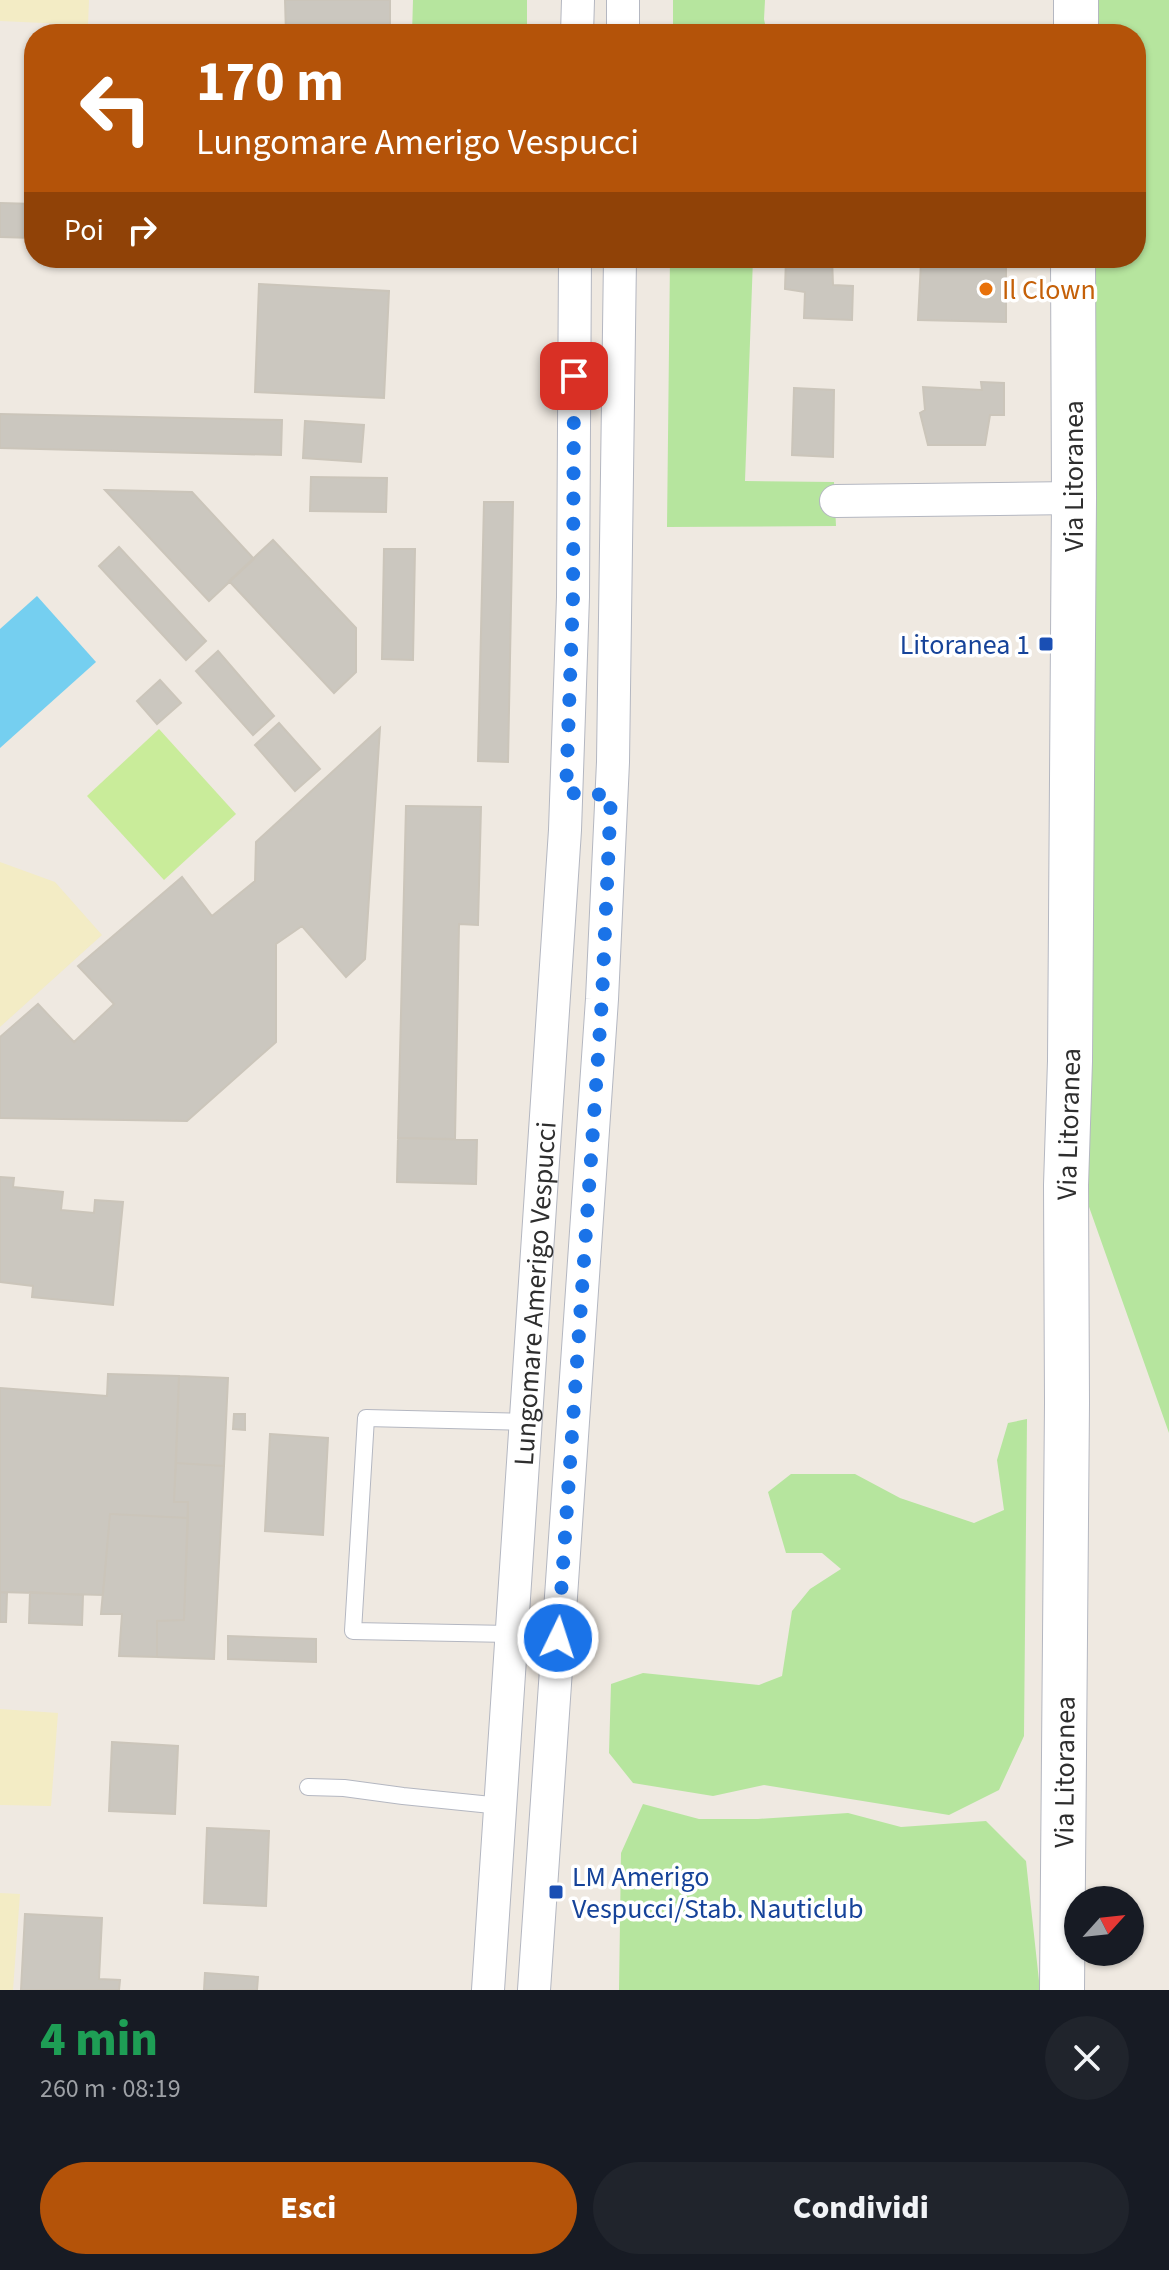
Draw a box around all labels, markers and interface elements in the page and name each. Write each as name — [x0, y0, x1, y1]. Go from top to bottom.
text: 170 m — [196, 43, 344, 122]
icon: left — [64, 56, 168, 160]
text: Lungomare Amerigo Vespucci — [196, 117, 639, 168]
icon: right — [120, 208, 164, 252]
text: Poi — [64, 209, 104, 252]
place label: Il Clown — [1002, 270, 1096, 310]
marker: Il Clown — [977, 280, 995, 298]
pin — [540, 342, 608, 410]
icon: arrive — [552, 354, 596, 398]
street label: Via Litoranea — [1054, 400, 1094, 552]
place label: Litoranea 1 — [900, 625, 1030, 665]
marker: Litoranea 1 — [1037, 635, 1055, 653]
street label: Via Litoranea — [1047, 1048, 1091, 1200]
street label: Lungomare Amerigo Vespucci — [504, 1120, 567, 1467]
position arrow — [516, 1596, 600, 1680]
street label: Via Litoranea — [1044, 1696, 1086, 1848]
place label: LM Amerigo Vespucci/Stab. Nauticlub — [572, 1857, 864, 1929]
marker: LM Amerigo Vespucci/Stab. Nauticlub — [547, 1883, 565, 1901]
north arrow — [1064, 1886, 1144, 1966]
map controls — [1064, 1886, 1144, 1966]
text: 4 min — [40, 2006, 158, 2074]
button: close — [1045, 2016, 1129, 2100]
text: 260 m · 08:19 — [40, 2070, 181, 2107]
button: Esci — [40, 2162, 577, 2254]
button: Condividi — [593, 2162, 1129, 2254]

